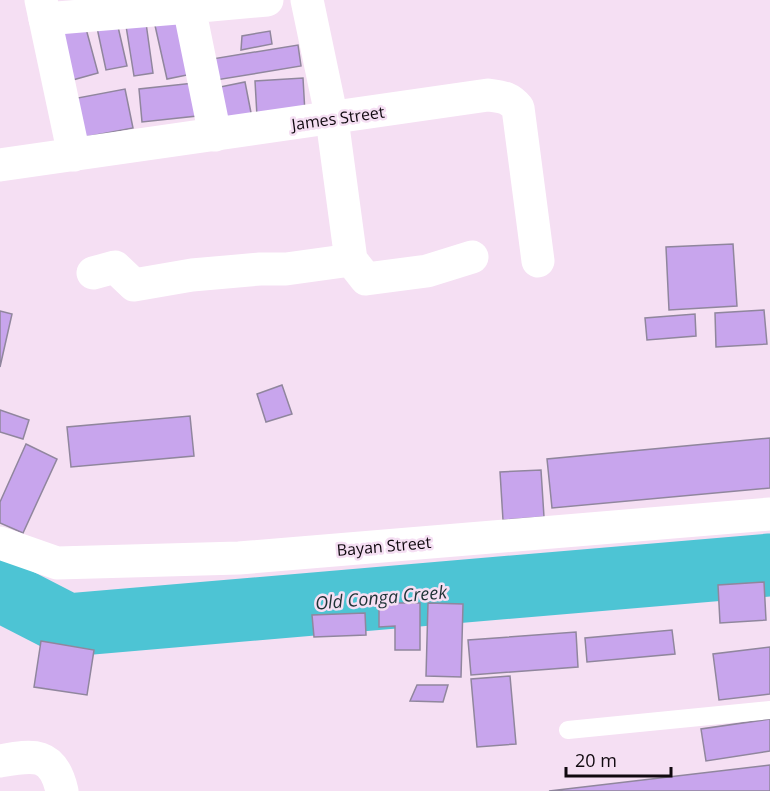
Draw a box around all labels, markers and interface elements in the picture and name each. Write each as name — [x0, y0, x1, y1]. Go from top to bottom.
street label: James Street — [288, 101, 386, 136]
street label: Bayan Street — [336, 531, 432, 561]
water label: Old Conga Creek — [314, 579, 449, 615]
scale bar — [566, 740, 671, 778]
text: 20 m — [575, 748, 617, 772]

